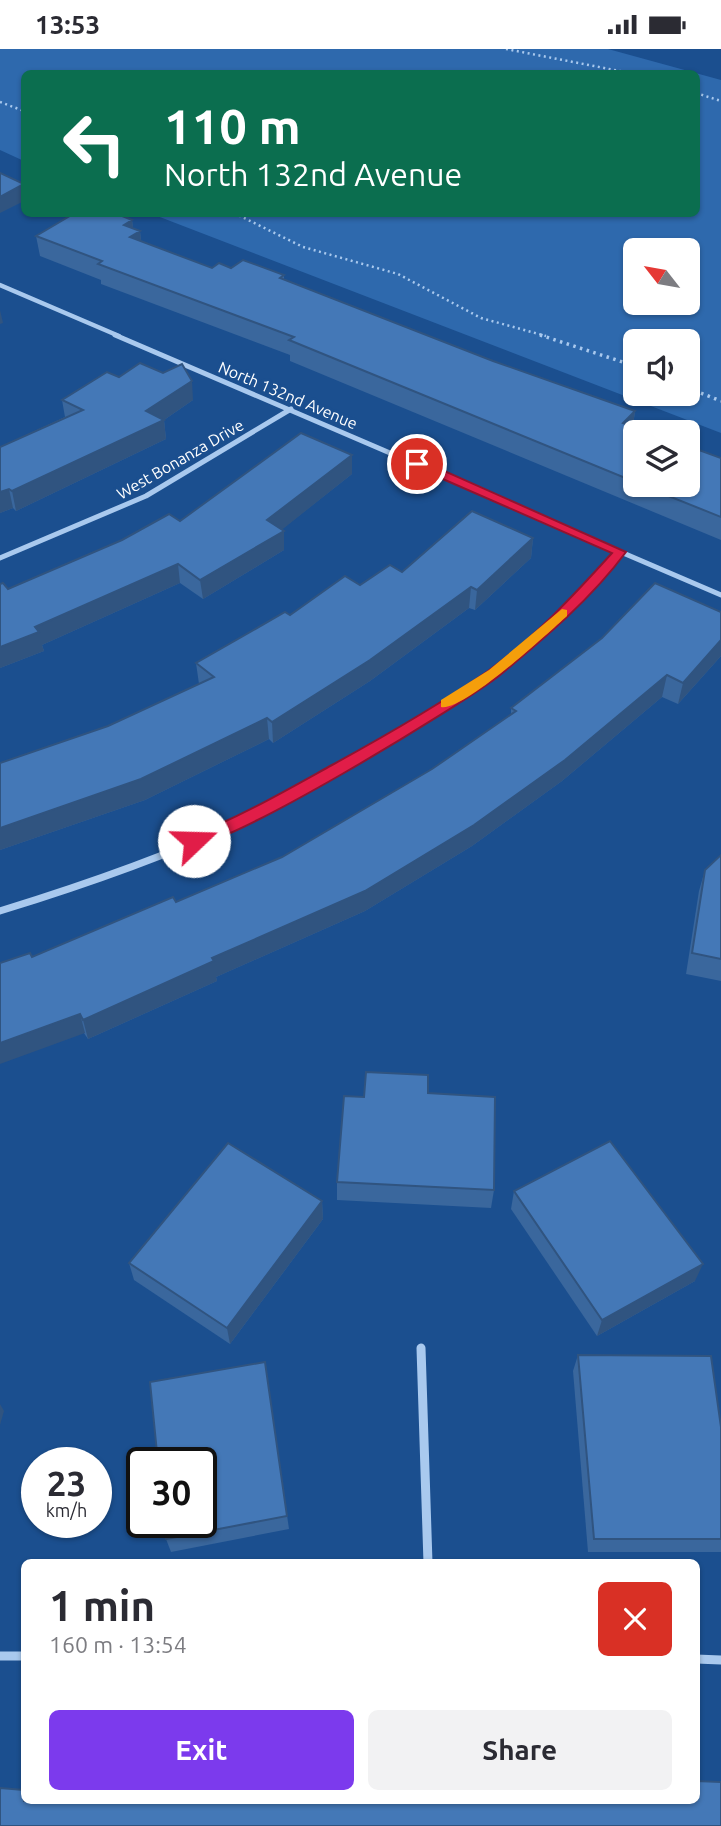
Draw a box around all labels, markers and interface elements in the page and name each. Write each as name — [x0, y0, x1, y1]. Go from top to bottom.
text: 13:53 — [35, 10, 100, 39]
icon: left — [49, 98, 140, 189]
text: 110 m — [164, 98, 301, 153]
text: North 132nd Avenue — [164, 156, 462, 192]
north arrow — [623, 238, 700, 315]
map controls — [623, 238, 700, 497]
button: sound — [623, 329, 700, 406]
street label: North 132nd Avenue — [216, 358, 360, 432]
street label: West Bonanza Drive — [113, 415, 247, 503]
button: layers — [623, 420, 700, 497]
pin — [387, 434, 447, 494]
icon: arrive — [398, 445, 436, 483]
position arrow — [157, 804, 231, 878]
speed limit sign: 30 — [126, 1447, 217, 1538]
text: 23 — [47, 1463, 86, 1503]
text: km/h — [46, 1500, 87, 1520]
text: 1 min — [49, 1582, 155, 1629]
button: close — [598, 1582, 672, 1656]
text: 160 m · 13:54 — [49, 1632, 187, 1657]
button: Exit — [49, 1710, 354, 1790]
button: Share — [368, 1710, 672, 1790]

